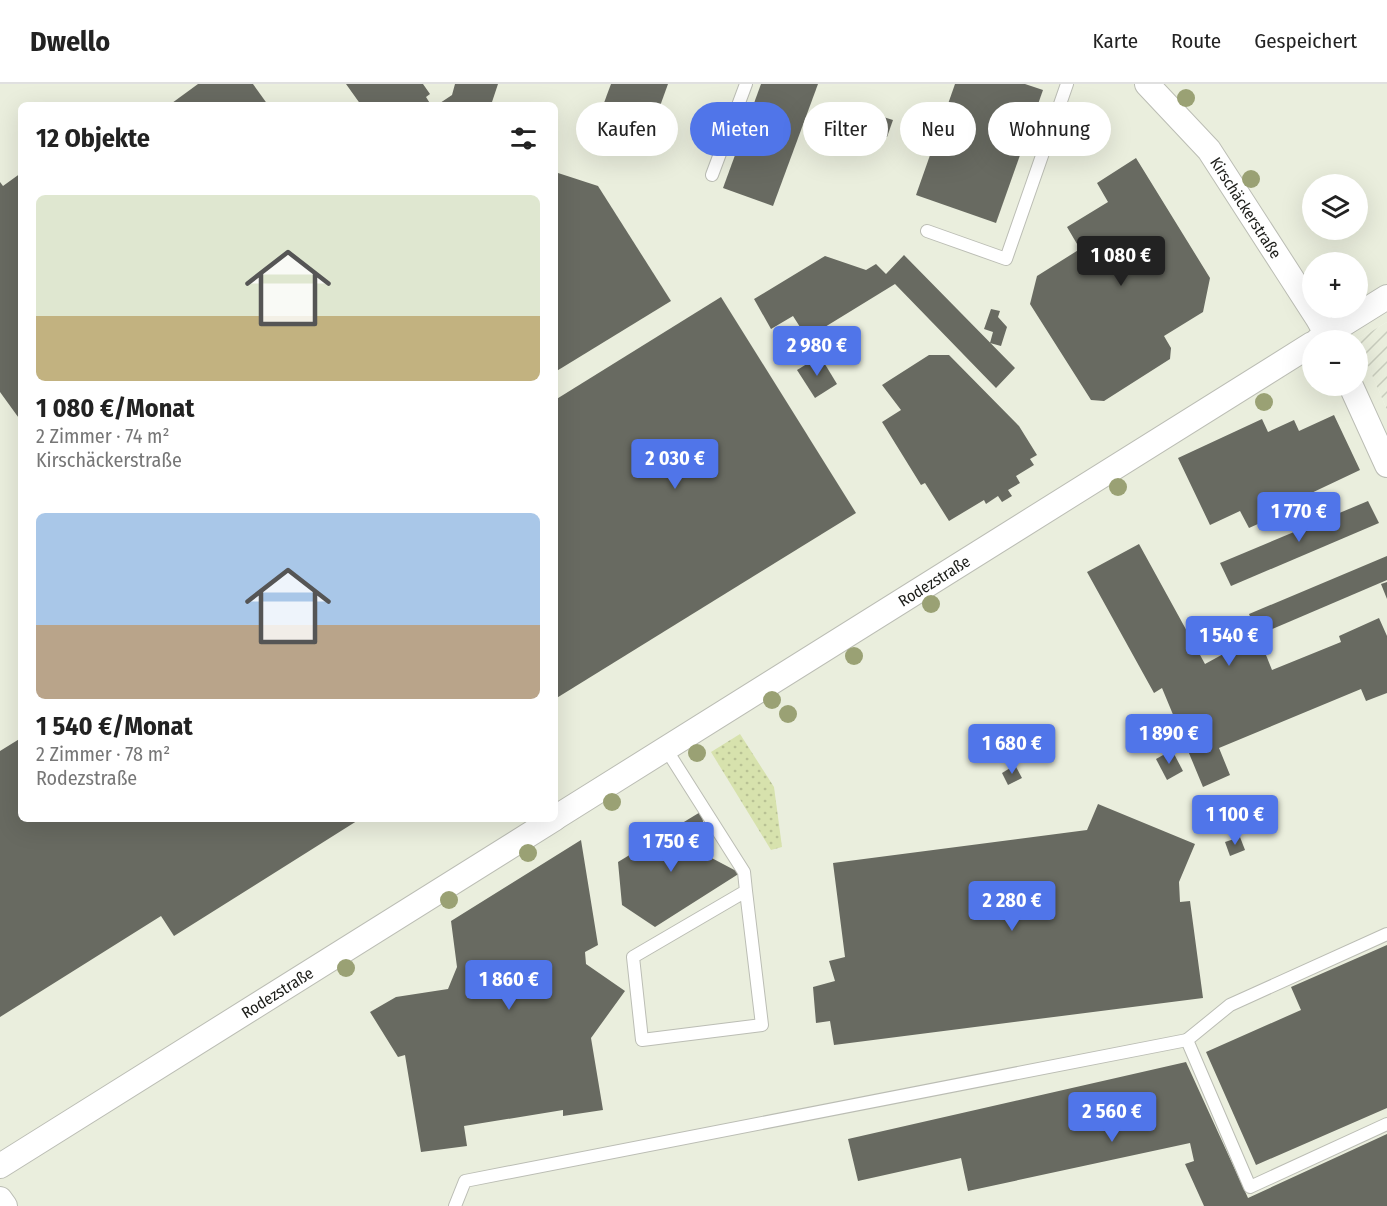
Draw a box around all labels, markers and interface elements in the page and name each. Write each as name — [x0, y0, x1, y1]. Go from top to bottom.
text: Dwello — [30, 25, 110, 58]
text: Karte — [1093, 28, 1138, 54]
text: Route — [1171, 28, 1221, 54]
text: Gespeichert — [1254, 28, 1357, 54]
chip: Kaufen — [576, 102, 678, 156]
chip: Mieten — [690, 102, 791, 156]
chip: Filter — [803, 102, 888, 156]
chip: Neu — [900, 102, 976, 156]
chip: Wohnung — [988, 102, 1111, 156]
icon: filters — [507, 122, 540, 155]
text: 12 Objekte — [36, 123, 150, 154]
street label: Kirschäckerstraße — [1206, 154, 1285, 262]
map controls — [1302, 174, 1368, 396]
button: layers — [1302, 174, 1368, 240]
icon: home — [234, 234, 342, 342]
pin: 1 080 € — [1066, 236, 1176, 287]
text: 1 080 € — [1091, 243, 1151, 267]
button: + — [1302, 252, 1368, 318]
pin: 2 980 € — [762, 326, 872, 377]
button: − — [1302, 330, 1368, 396]
text: 2 980 € — [787, 333, 847, 357]
text: 1 080 €/Monat — [36, 393, 194, 424]
text: 2 Zimmer · 74 m² — [36, 424, 170, 448]
pin: 2 030 € — [620, 439, 730, 490]
text: 2 030 € — [645, 446, 705, 470]
text: Kirschäckerstraße — [36, 448, 182, 472]
pin: 1 770 € — [1244, 492, 1354, 543]
text: 1 770 € — [1271, 499, 1327, 523]
icon: home — [234, 552, 342, 660]
street label: Rodezstraße — [895, 552, 974, 611]
pin: 1 540 € — [1174, 616, 1284, 667]
text: 1 540 € — [1200, 623, 1258, 647]
text: 1 540 €/Monat — [36, 711, 193, 742]
pin: 1 890 € — [1114, 714, 1224, 765]
text: 1 890 € — [1139, 721, 1199, 745]
pin: 1 680 € — [957, 724, 1067, 775]
text: 1 680 € — [982, 731, 1042, 755]
text: 2 Zimmer · 78 m² — [36, 742, 170, 766]
text: Rodezstraße — [36, 766, 137, 790]
pin: 1 100 € — [1180, 795, 1290, 846]
text: 1 100 € — [1206, 802, 1264, 826]
pin: 1 750 € — [616, 822, 726, 873]
text: 1 750 € — [643, 829, 699, 853]
pin: 2 280 € — [957, 881, 1067, 932]
text: 2 280 € — [982, 888, 1042, 912]
pin: 1 860 € — [454, 960, 564, 1011]
street label: Rodezstraße — [238, 963, 317, 1022]
text: 1 860 € — [479, 967, 539, 991]
pin: 2 560 € — [1057, 1092, 1167, 1143]
text: 2 560 € — [1082, 1099, 1142, 1123]

